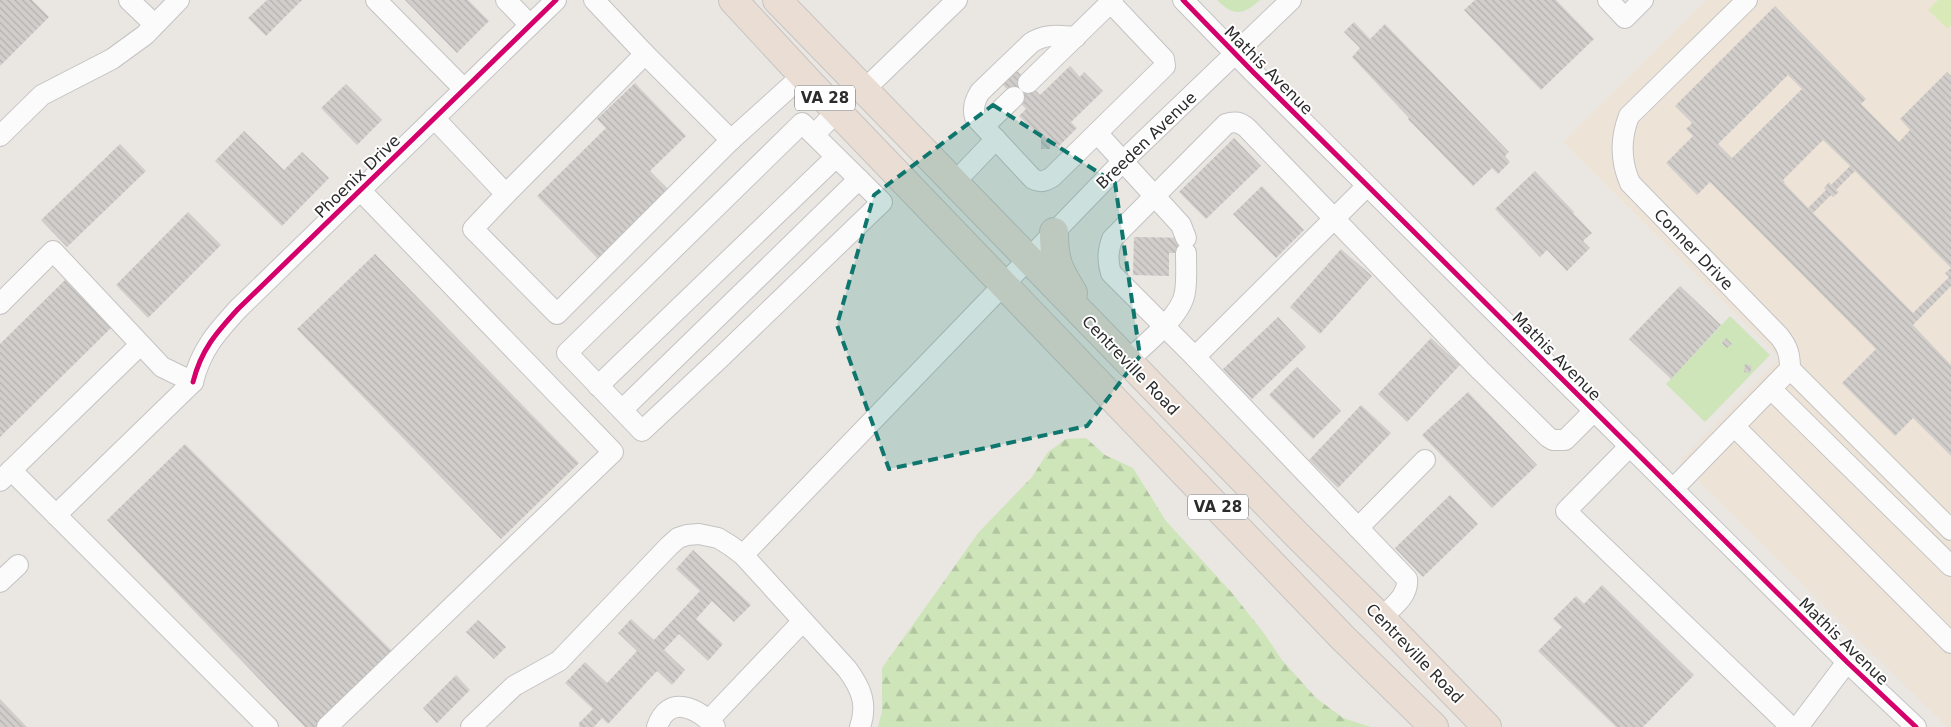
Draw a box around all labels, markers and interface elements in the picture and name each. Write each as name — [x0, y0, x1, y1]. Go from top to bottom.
street label: Mathis Avenue — [1220, 22, 1317, 119]
road number: VA 28 — [795, 86, 855, 110]
street label: Breeden Avenue — [1092, 88, 1200, 193]
street label: Phoenix Drive — [311, 131, 404, 222]
street label: Conner Drive — [1650, 205, 1737, 294]
street label: Mathis Avenue — [1508, 308, 1605, 405]
street label: Centreville Road — [1078, 311, 1183, 419]
road number: VA 28 — [1188, 494, 1248, 520]
street label: Mathis Avenue — [1795, 594, 1892, 689]
street label: Centreville Road — [1362, 599, 1467, 707]

